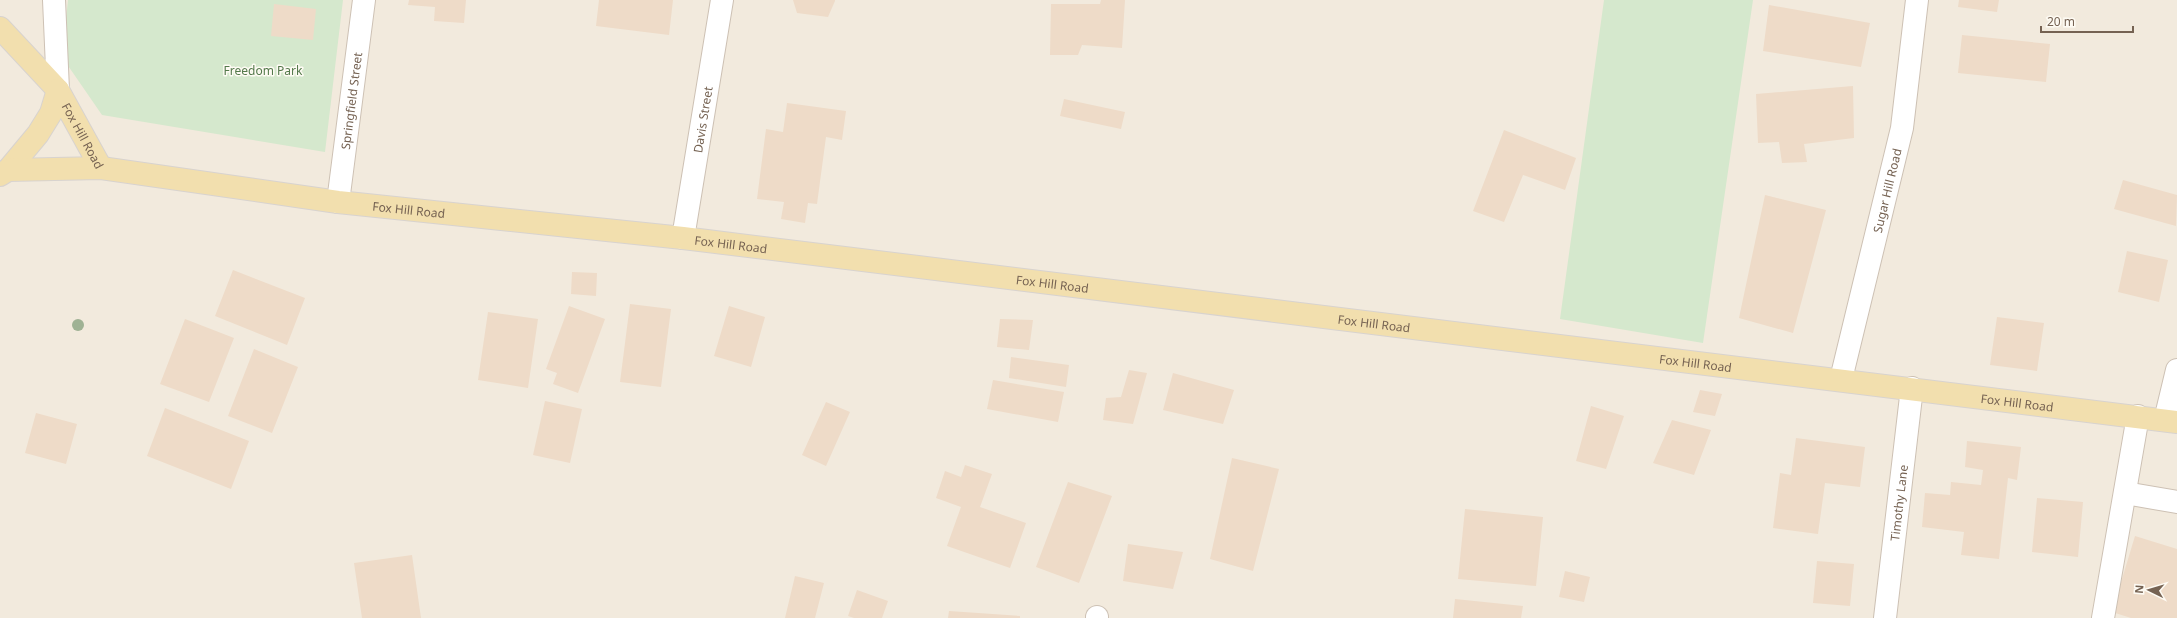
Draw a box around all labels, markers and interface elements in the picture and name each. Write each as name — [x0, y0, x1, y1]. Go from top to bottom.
scale bar — [2041, 8, 2133, 34]
text: 20 m — [2047, 13, 2075, 30]
street label: Springfield Street — [336, 50, 366, 151]
park label: Freedom Park — [224, 62, 303, 79]
street label: Davis Street — [689, 84, 716, 154]
street label: Fox Hill Road — [58, 100, 108, 172]
street label: Sugar Hill Road — [1868, 146, 1905, 234]
street label: Fox Hill Road — [372, 197, 446, 222]
street label: Fox Hill Road — [694, 231, 768, 257]
street label: Fox Hill Road — [1015, 271, 1090, 296]
street label: Fox Hill Road — [1337, 310, 1411, 336]
street label: Fox Hill Road — [1658, 350, 1733, 376]
street label: Fox Hill Road — [1980, 389, 2054, 415]
street label: Timothy Lane — [1886, 464, 1911, 542]
north arrow — [2129, 570, 2169, 610]
text: N — [2131, 584, 2146, 594]

